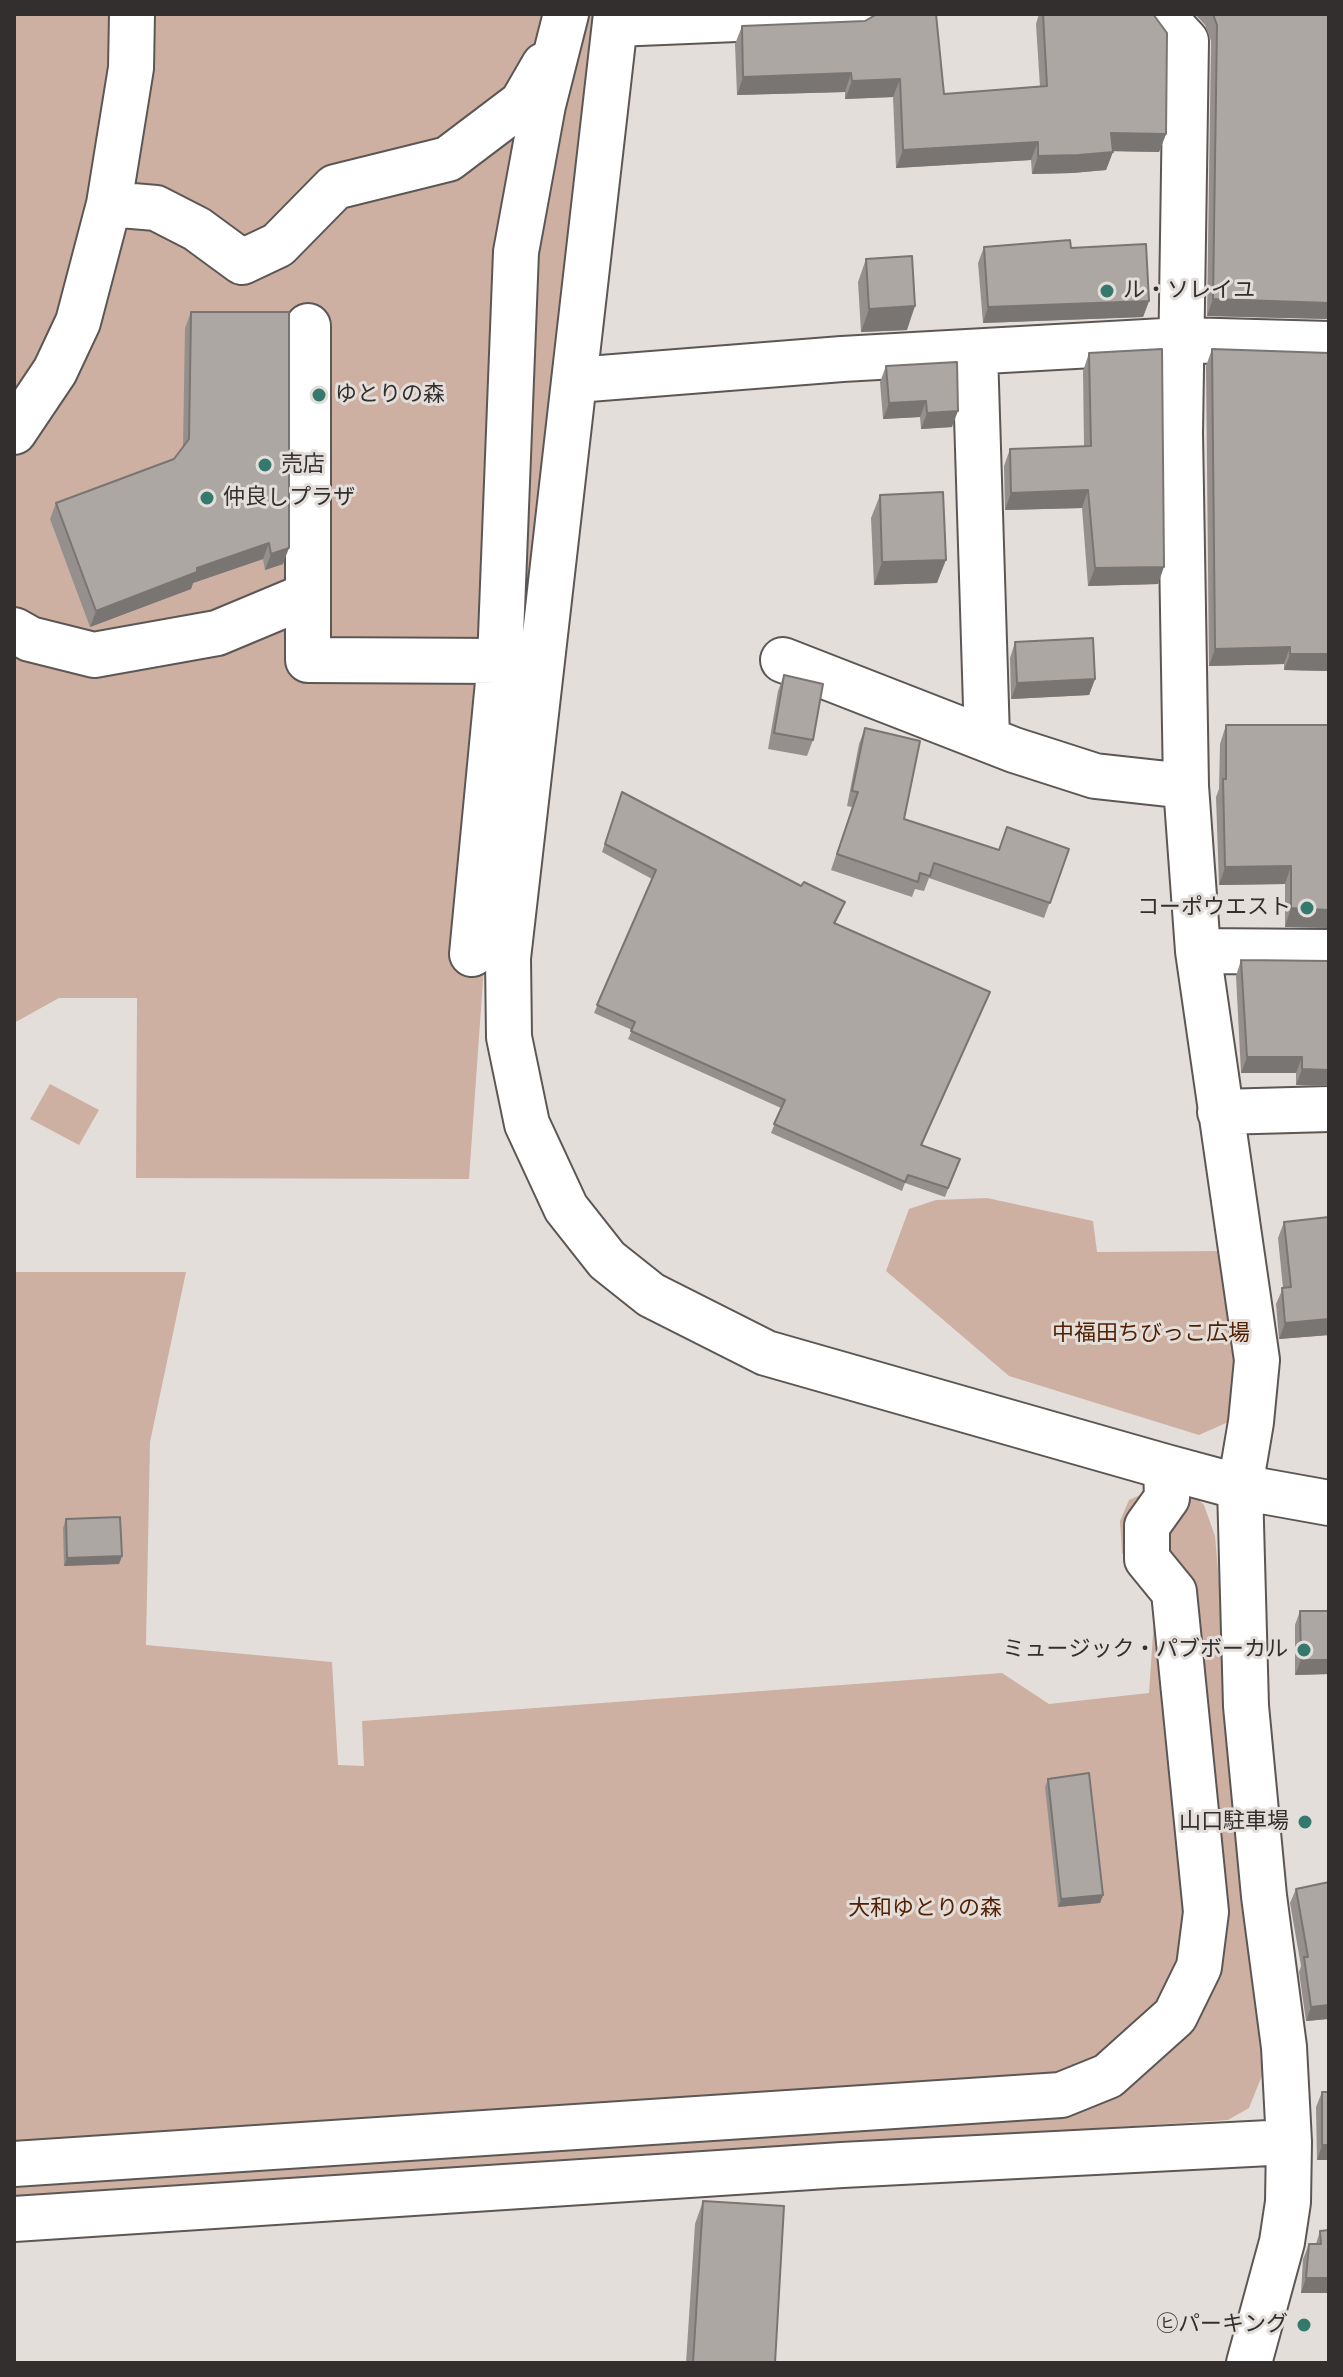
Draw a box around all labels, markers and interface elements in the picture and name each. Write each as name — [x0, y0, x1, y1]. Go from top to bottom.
place label: ル・ソレイユ — [1123, 278, 1255, 304]
marker: ル・ソレイユ — [1098, 282, 1116, 300]
place label: ゆとりの森 — [335, 382, 445, 408]
marker: ゆとりの森 — [310, 386, 328, 404]
place label: 売店 — [281, 452, 325, 478]
marker: 売店 — [256, 456, 274, 474]
place label: 仲良しプラザ — [223, 485, 355, 511]
marker: 仲良しプラザ — [198, 489, 216, 507]
place label: コーポウエスト — [1137, 895, 1291, 921]
marker: コーポウエスト — [1298, 899, 1316, 917]
park label: 中福田ちびっこ広場 — [1052, 1321, 1250, 1347]
place label: ミュージック・パブボーカル — [1002, 1637, 1288, 1663]
marker: ミュージック・パブボーカル — [1295, 1641, 1313, 1659]
place label: 山口駐車場 — [1179, 1809, 1289, 1835]
marker: 山口駐車場 — [1296, 1813, 1314, 1831]
park label: 大和ゆとりの森 — [848, 1896, 1002, 1922]
place label: ㋪パーキング — [1156, 2312, 1288, 2338]
marker: ㋪パーキング — [1295, 2316, 1313, 2334]

